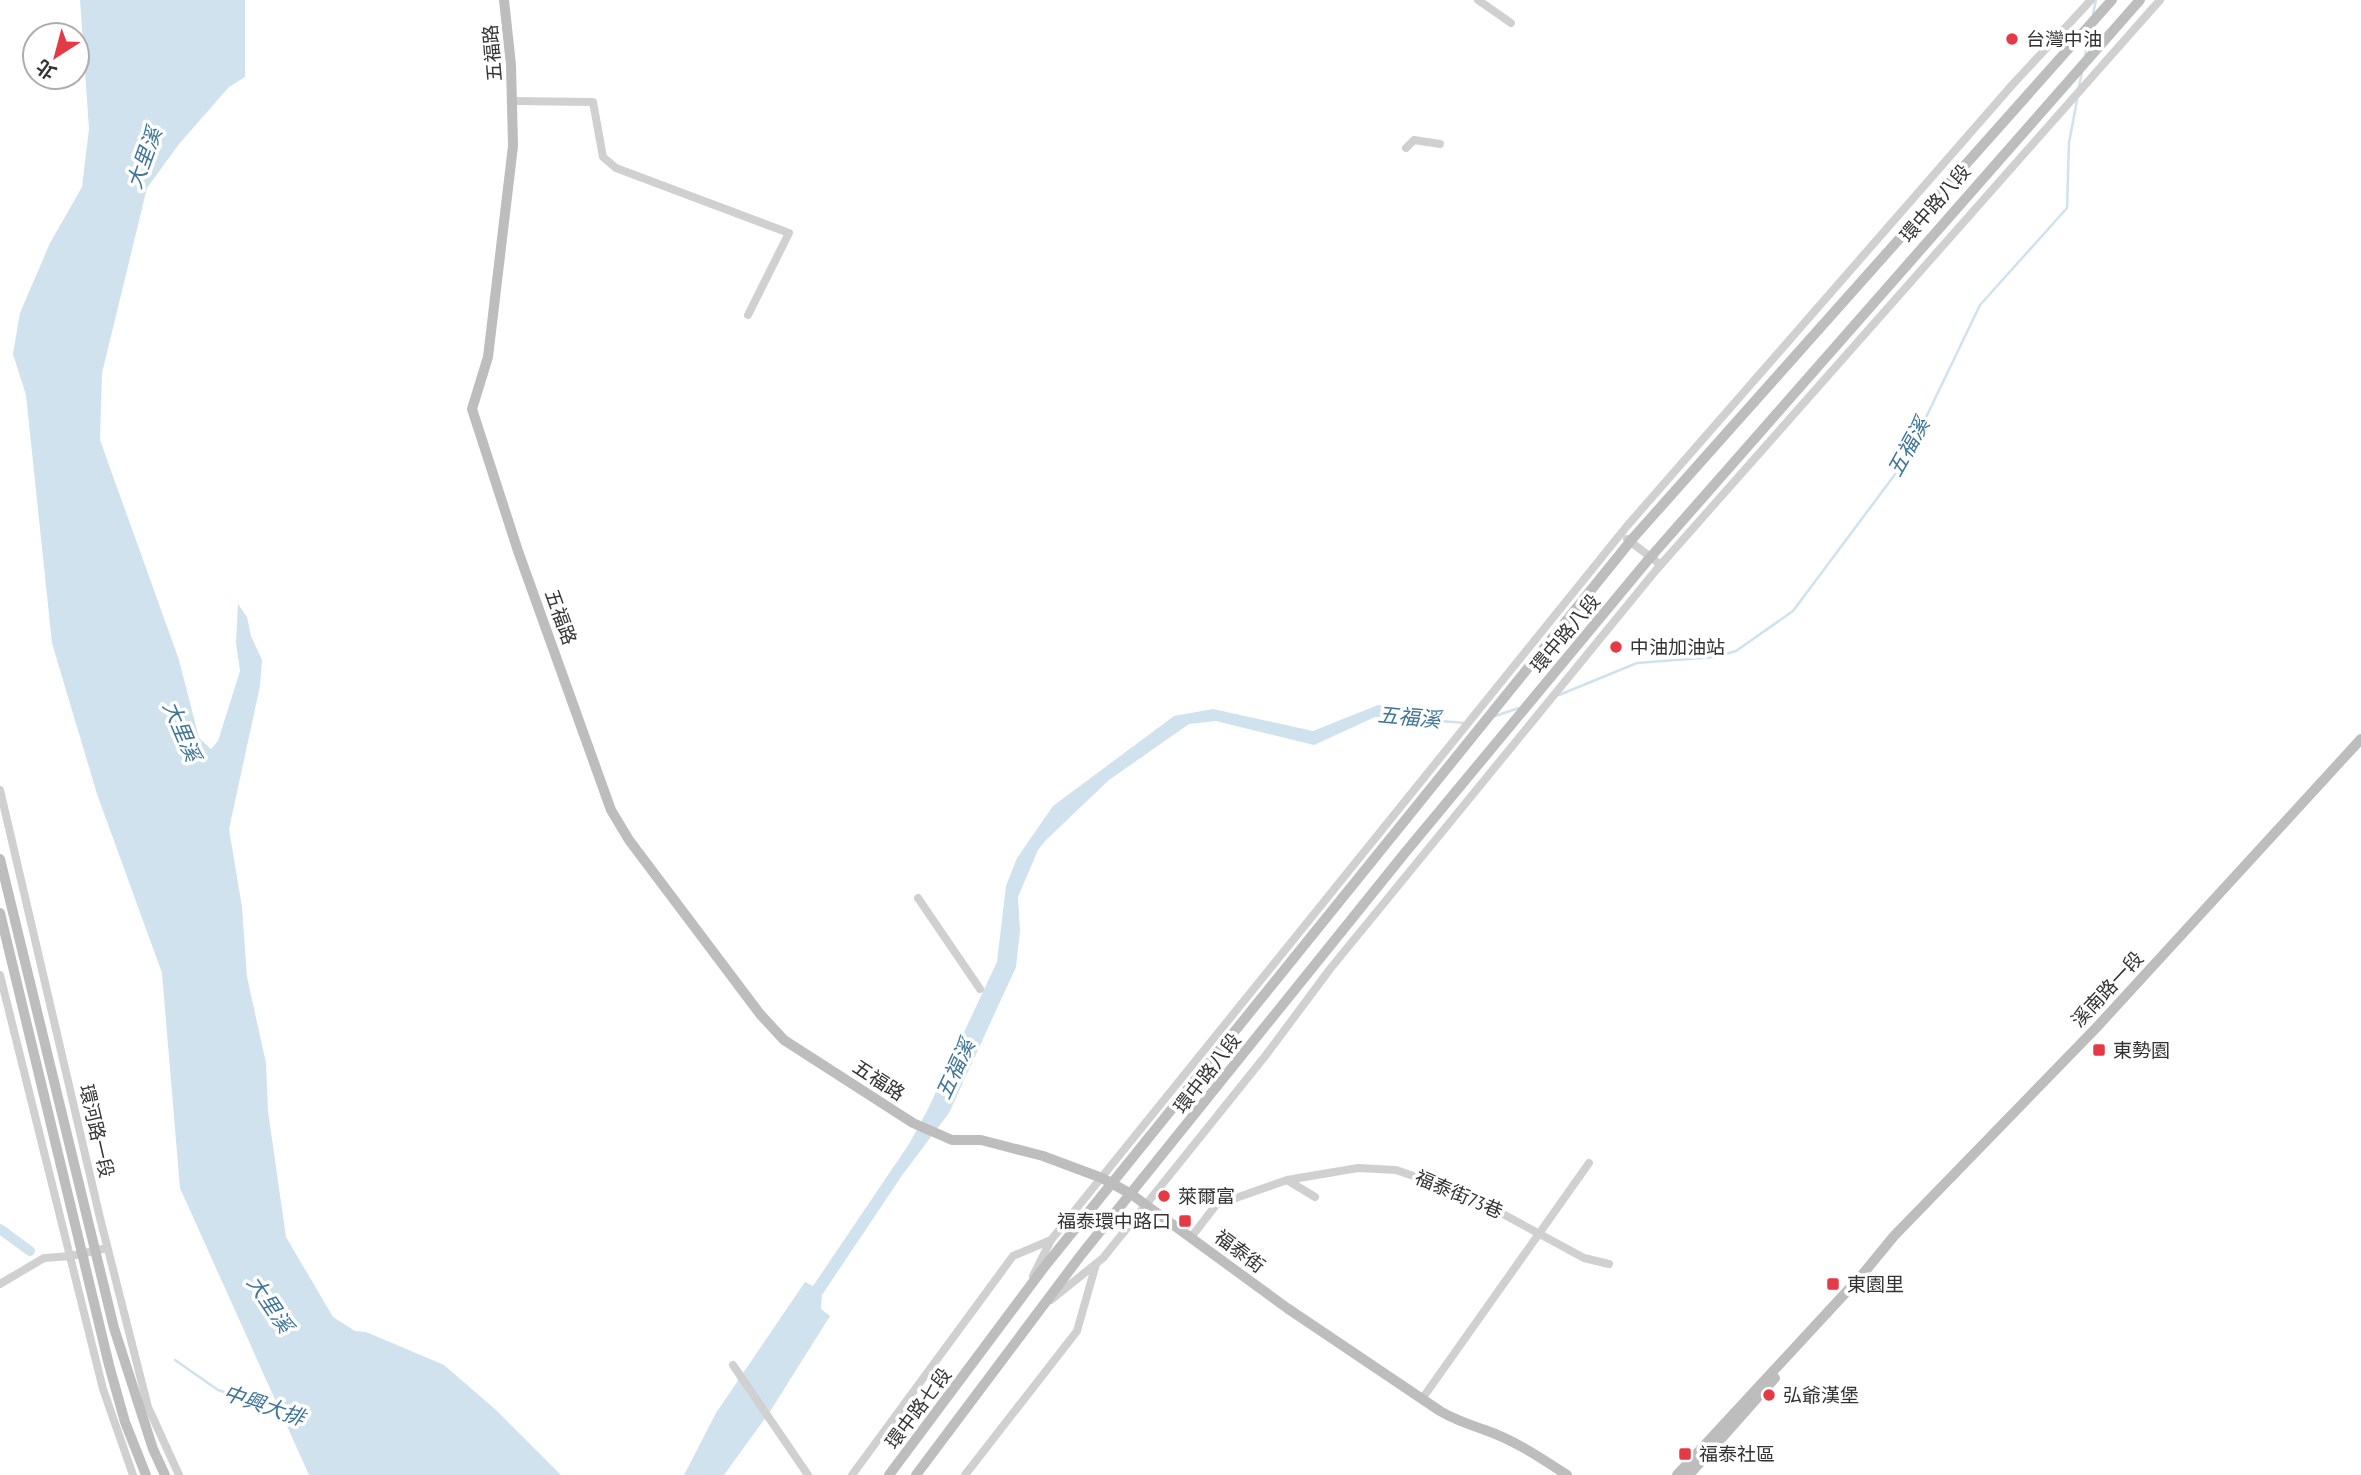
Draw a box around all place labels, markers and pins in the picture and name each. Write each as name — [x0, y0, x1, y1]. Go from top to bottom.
place label: 台灣中油 — [2026, 27, 2102, 51]
marker: 台灣中油 — [2004, 31, 2020, 47]
place label: 中油加油站 — [1630, 635, 1725, 659]
marker: 中油加油站 — [1608, 639, 1624, 655]
place label: 東勢園 — [2113, 1038, 2170, 1062]
marker: 東勢園 — [2091, 1042, 2107, 1058]
place label: 萊爾富 — [1178, 1184, 1235, 1208]
marker: 萊爾富 — [1156, 1188, 1172, 1204]
place label: 福泰環中路口 — [1057, 1209, 1171, 1233]
marker: 福泰環中路口 — [1177, 1213, 1193, 1229]
place label: 東園里 — [1847, 1272, 1904, 1296]
marker: 東園里 — [1825, 1276, 1841, 1292]
place label: 弘爺漢堡 — [1783, 1383, 1859, 1407]
marker: 弘爺漢堡 — [1761, 1387, 1777, 1403]
place label: 福泰社區 — [1699, 1442, 1775, 1466]
marker: 福泰社區 — [1677, 1446, 1693, 1462]

